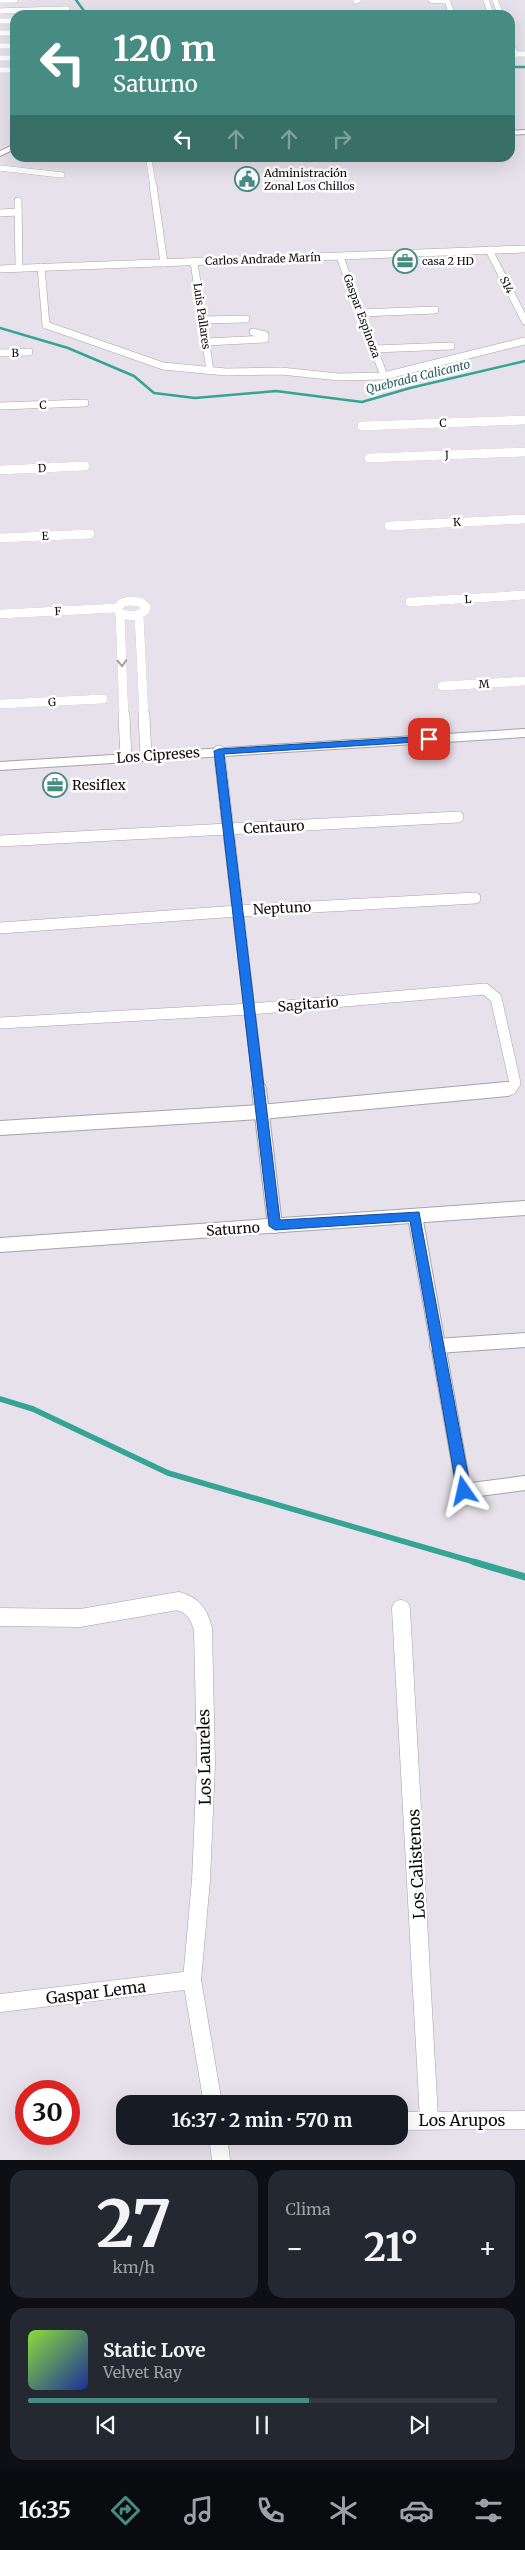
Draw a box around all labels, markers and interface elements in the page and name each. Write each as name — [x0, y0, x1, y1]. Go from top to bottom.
text: 120 m — [113, 27, 216, 71]
icon: left — [30, 30, 95, 95]
text: Saturno — [113, 70, 198, 98]
icon: left — [169, 125, 197, 153]
icon: ahead — [222, 125, 250, 153]
icon: ahead — [275, 125, 303, 153]
icon: right — [328, 125, 356, 153]
public building icon: Administración Zonal Los Chillos — [234, 166, 260, 192]
place label: Administración Zonal Los Chillos — [263, 166, 355, 193]
office icon: casa 2 HD — [392, 248, 418, 274]
street label: Carlos Andrade Marín — [205, 250, 322, 268]
place label: casa 2 HD — [422, 254, 474, 268]
street label: Gaspar Espinoza — [340, 272, 384, 360]
street label: S14 — [497, 274, 517, 296]
street label: Luis Pallares — [190, 282, 214, 350]
street label: B — [11, 346, 19, 360]
water label: Quebrada Calicanto — [364, 356, 472, 397]
street label: C — [39, 398, 47, 412]
street label: C — [439, 416, 447, 430]
street label: J — [444, 448, 449, 462]
street label: D — [38, 461, 46, 475]
street label: K — [453, 515, 461, 529]
street label: E — [41, 529, 49, 543]
street label: L — [464, 592, 472, 606]
street label: F — [54, 604, 62, 618]
one-way arrow — [117, 659, 128, 667]
street label: M — [478, 677, 490, 691]
street label: G — [48, 695, 56, 709]
pin — [408, 718, 450, 760]
icon: arrive — [415, 725, 443, 753]
street label: Los Cipreses — [116, 743, 200, 767]
office icon: Resiflex — [42, 772, 68, 798]
place label: Resiflex — [72, 776, 127, 794]
street label: Centauro — [243, 816, 305, 838]
street label: Neptuno — [252, 897, 312, 919]
street label: Sagitario — [277, 992, 339, 1016]
street label: Saturno — [205, 1218, 261, 1240]
position arrow — [437, 1464, 489, 1516]
street label: Los Laureles — [193, 1709, 215, 1805]
street label: Los Calistenos — [403, 1808, 429, 1920]
street label: Gaspar Lema — [45, 1976, 147, 2008]
speed limit sign: 30 — [15, 2080, 80, 2145]
text: 16:37 · 2 min · 570 m — [172, 2108, 352, 2132]
street label: Los Arupos — [419, 2110, 506, 2130]
text: 27 — [96, 2183, 171, 2265]
text: Clima — [286, 2199, 331, 2219]
text: 21° — [364, 2224, 419, 2271]
text: − — [286, 2230, 304, 2266]
text: + — [478, 2230, 497, 2266]
text: km/h — [113, 2257, 155, 2277]
text: Static Love — [103, 2338, 206, 2362]
text: Velvet Ray — [103, 2362, 182, 2382]
icon: previous — [92, 2411, 120, 2439]
icon: pause — [248, 2411, 276, 2439]
icon: next — [405, 2411, 433, 2439]
icon: directions — [108, 2493, 143, 2528]
icon: music — [181, 2493, 216, 2528]
icon: phone — [253, 2493, 288, 2528]
icon: climate — [326, 2493, 361, 2528]
icon: car — [399, 2493, 434, 2528]
icon: filters — [471, 2493, 506, 2528]
text: 16:35 — [19, 2496, 71, 2524]

